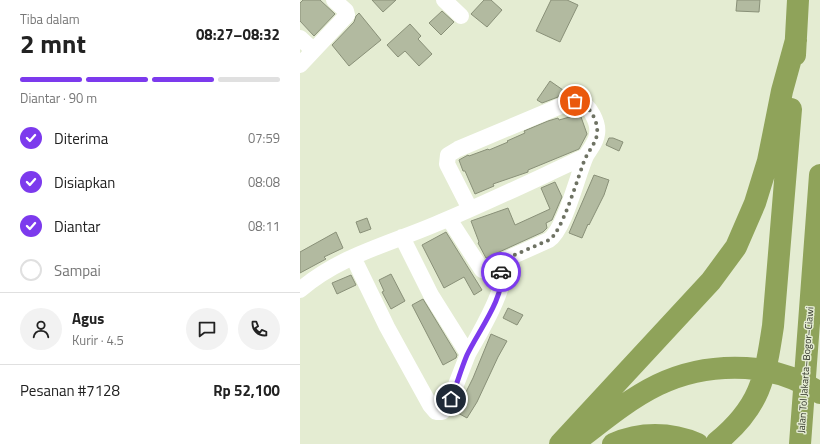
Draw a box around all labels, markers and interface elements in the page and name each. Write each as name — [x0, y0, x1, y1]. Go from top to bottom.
text: Tiba dalam — [20, 9, 80, 29]
text: 08:27–08:32 — [196, 23, 280, 46]
text: 2 mnt — [20, 24, 86, 63]
pin — [558, 84, 592, 118]
text: Diantar · 90 m — [20, 88, 97, 108]
icon: bag — [564, 90, 586, 112]
icon: check — [20, 127, 42, 149]
text: Diterima — [54, 127, 108, 150]
text: 07:59 — [248, 128, 280, 148]
icon: check — [20, 171, 42, 193]
text: Disiapkan — [54, 171, 115, 194]
text: 08:08 — [248, 172, 280, 192]
icon: check — [20, 215, 42, 237]
text: Diantar — [54, 215, 100, 238]
text: 08:11 — [248, 216, 280, 236]
courier — [481, 252, 521, 292]
text: Sampai — [54, 259, 101, 282]
icon: car — [490, 261, 512, 283]
street label: Jalan Tol Jakarta–Bogor–Ciawi — [794, 306, 817, 434]
text: Agus — [72, 307, 104, 330]
button: person — [20, 308, 62, 350]
button: chat — [186, 308, 228, 350]
button: phone — [238, 308, 280, 350]
text: Kurir · 4.5 — [72, 330, 124, 350]
text: Pesanan #7128 — [20, 379, 120, 402]
text: Rp 52,100 — [213, 379, 280, 402]
pin — [434, 382, 468, 416]
icon: home — [440, 388, 462, 410]

